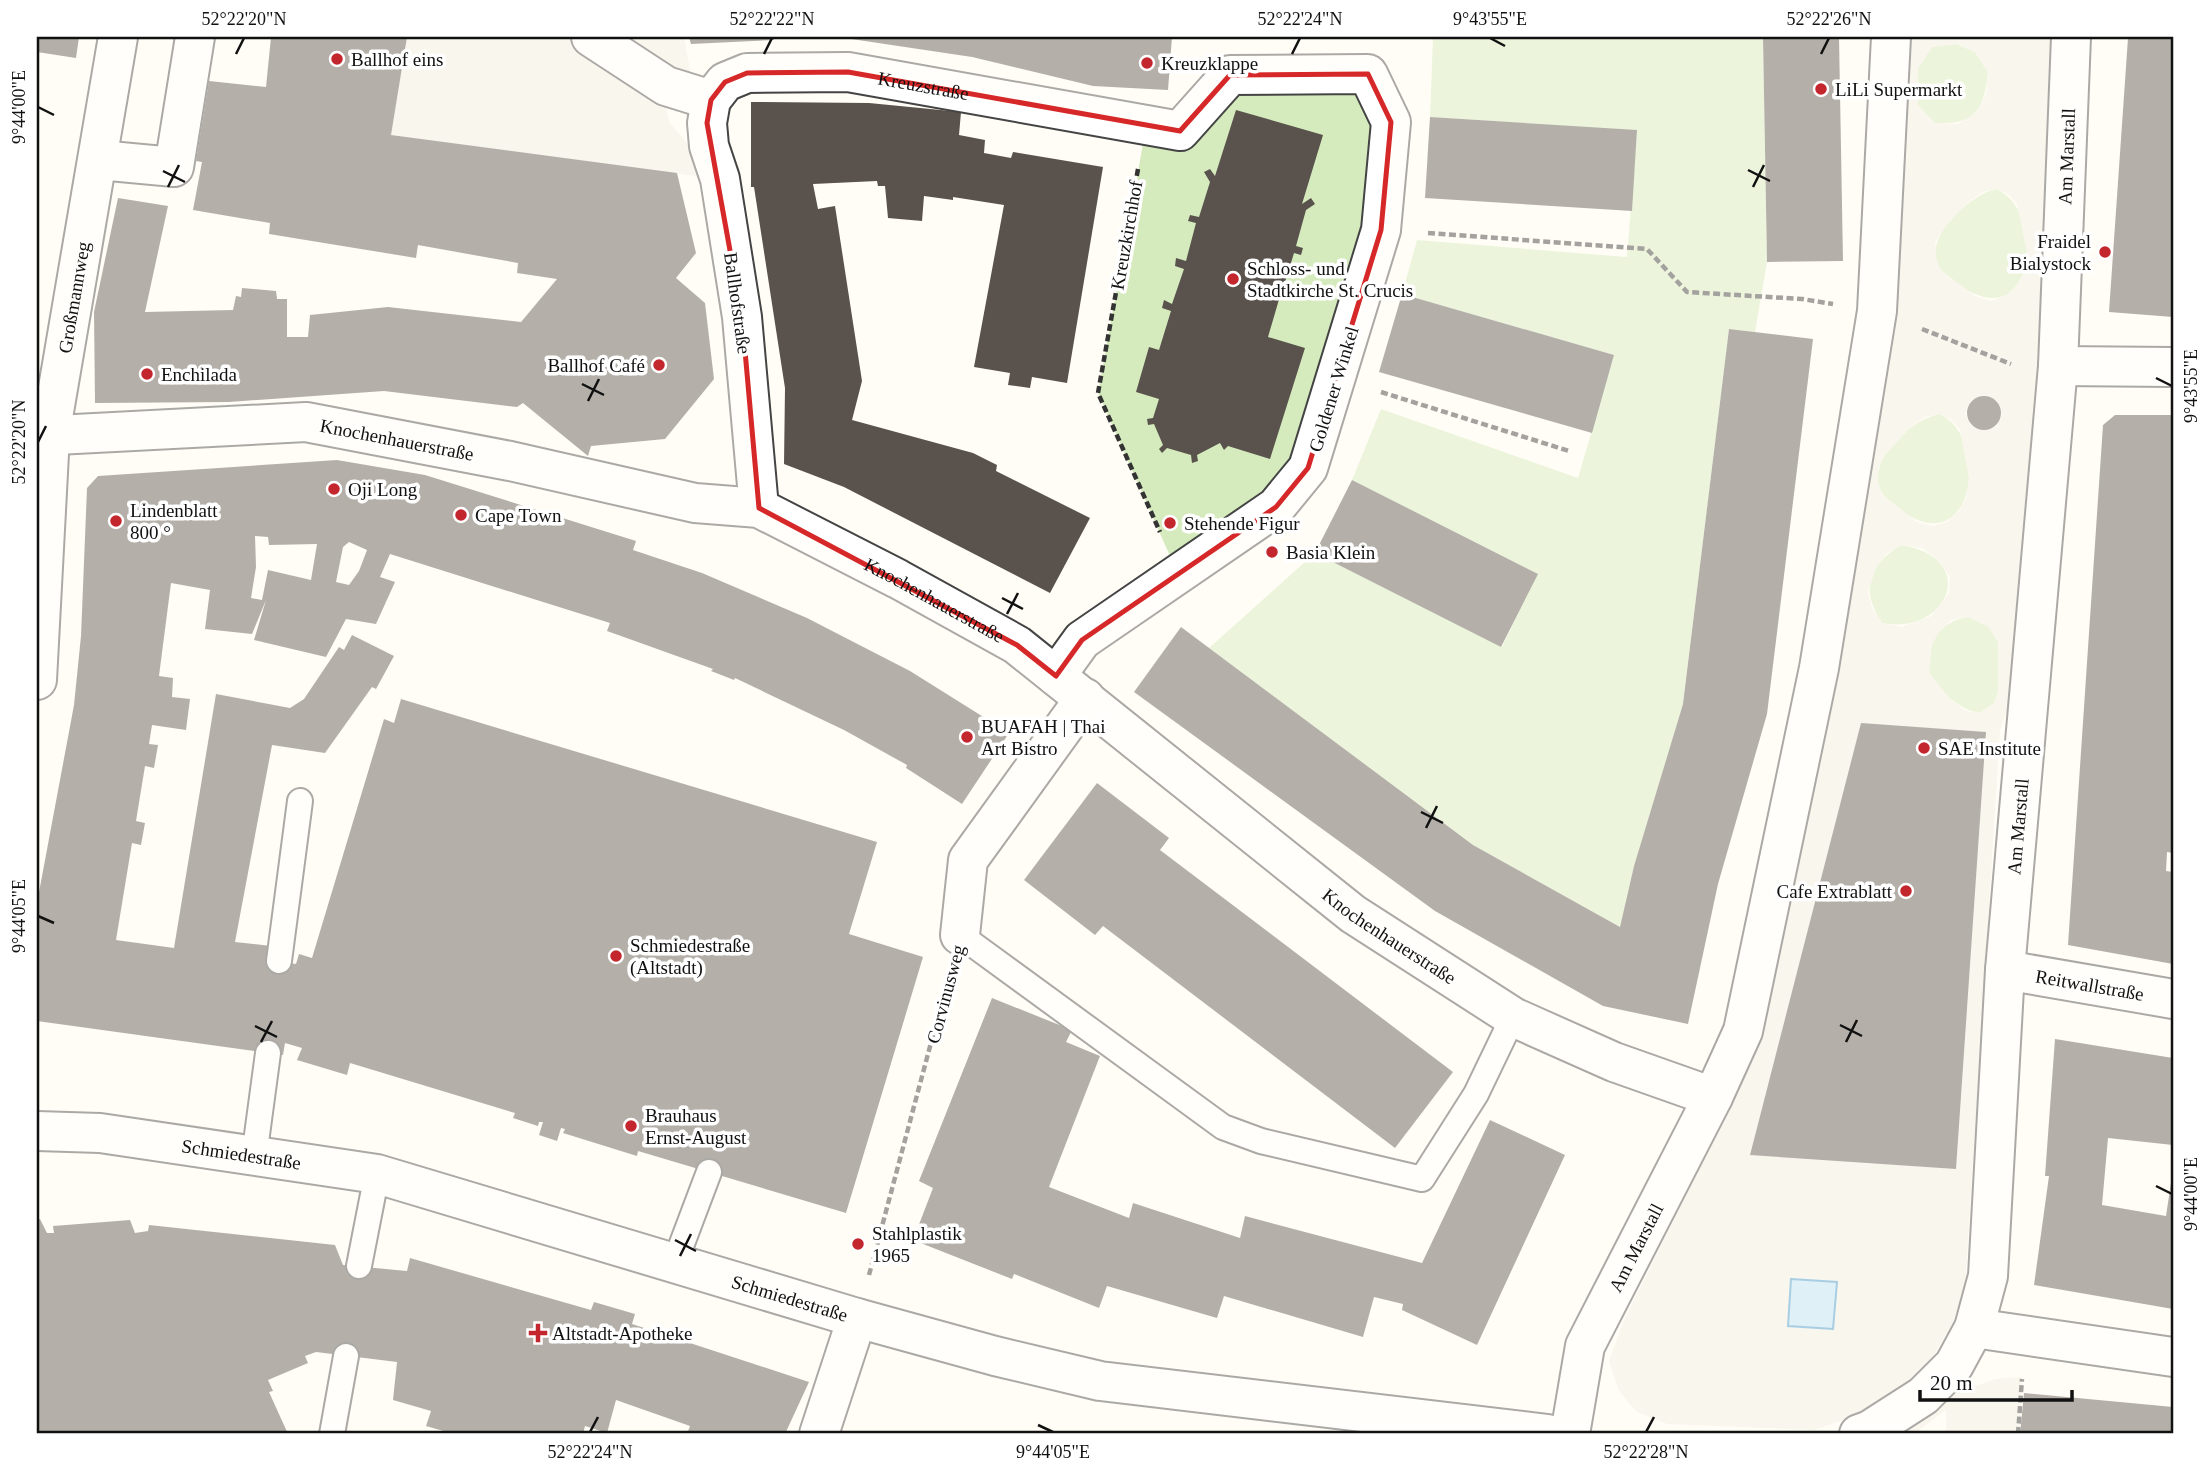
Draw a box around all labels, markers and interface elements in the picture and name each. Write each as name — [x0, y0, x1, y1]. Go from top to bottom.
text: 52°22'20"N — [202, 9, 286, 29]
text: 52°22'22"N — [730, 9, 814, 29]
text: 52°22'24"N — [1258, 9, 1342, 29]
text: 9°43'55"E — [1453, 9, 1527, 29]
text: 52°22'26"N — [1787, 9, 1871, 29]
place label: Ballhof eins — [351, 49, 443, 70]
marker: Ballhof eins — [329, 51, 345, 67]
place label: Kreuzklappe — [1161, 53, 1258, 74]
marker: Kreuzklappe — [1139, 55, 1155, 71]
street label: Kreuzstraße — [876, 68, 970, 104]
text: 9°44'00"E — [9, 70, 29, 144]
place label: LiLi Supermarkt — [1835, 79, 1963, 100]
marker: LiLi Supermarkt — [1813, 81, 1829, 97]
street label: Am Marstall — [2054, 108, 2079, 205]
street label: Kreuzkirchhof — [1107, 178, 1147, 291]
place label: Fraidel Bialystock — [2010, 231, 2091, 274]
street label: Großmannweg — [54, 239, 94, 355]
marker: Fraidel Bialystock — [2097, 244, 2113, 260]
street label: Ballhofstraße — [720, 251, 755, 355]
place label: Schloss- und Stadtkirche St. Crucis — [1247, 258, 1413, 301]
marker: Schloss- und Stadtkirche St. Crucis — [1225, 271, 1241, 287]
street label: Goldener Winkel — [1304, 324, 1363, 455]
text: 9°43'55"E — [2181, 349, 2201, 423]
place label: Ballhof Café — [547, 355, 645, 376]
marker: Ballhof Café — [651, 357, 667, 373]
place label: Enchilada — [161, 364, 238, 385]
marker: Enchilada — [139, 366, 155, 382]
text: 52°22'20"N — [9, 400, 29, 484]
street label: Knochenhauerstraße — [318, 415, 476, 465]
place label: Oji Long — [348, 479, 418, 500]
marker: Oji Long — [326, 481, 342, 497]
place label: Lindenblatt 800 ° — [130, 500, 218, 543]
place label: Cape Town — [475, 505, 562, 526]
marker: Cape Town — [453, 507, 469, 523]
marker: Lindenblatt 800 ° — [108, 513, 124, 529]
place label: Stehende Figur — [1184, 513, 1300, 534]
marker: Stehende Figur — [1162, 515, 1178, 531]
place label: Basia Klein — [1286, 542, 1376, 563]
marker: Basia Klein — [1264, 544, 1280, 560]
street label: Knochenhauerstraße — [861, 554, 1008, 647]
place label: BUAFAH | Thai Art Bistro — [981, 716, 1106, 759]
marker: BUAFAH | Thai Art Bistro — [959, 729, 975, 745]
place label: SAE Institute — [1938, 738, 2041, 759]
marker: SAE Institute — [1916, 740, 1932, 756]
street label: Am Marstall — [2003, 777, 2033, 876]
text: 9°44'05"E — [9, 879, 29, 953]
place label: Cafe Extrablatt — [1776, 881, 1893, 902]
marker: Cafe Extrablatt — [1898, 883, 1914, 899]
street label: Knochenhauerstraße — [1318, 884, 1460, 989]
place label: Schmiedestraße (Altstadt) — [630, 935, 750, 979]
street label: Corvinusweg — [922, 942, 969, 1046]
marker: Schmiedestraße (Altstadt) — [608, 948, 624, 964]
street label: Reitwallstraße — [2034, 965, 2146, 1005]
place label: Brauhaus Ernst-August — [645, 1105, 747, 1148]
marker: Brauhaus Ernst-August — [623, 1118, 639, 1134]
street label: Schmiedestraße — [180, 1135, 302, 1174]
text: 9°44'00"E — [2181, 1157, 2201, 1231]
street label: Am Marstall — [1605, 1200, 1667, 1296]
place label: Stahlplastik 1965 — [872, 1223, 962, 1266]
marker: Stahlplastik 1965 — [850, 1236, 866, 1252]
street label: Schmiedestraße — [729, 1271, 850, 1326]
place label: Altstadt-Apotheke — [552, 1323, 692, 1344]
marker: Altstadt-Apotheke — [530, 1325, 546, 1341]
scale bar — [1920, 1359, 2072, 1403]
text: 20 m — [1930, 1371, 1973, 1395]
text: 52°22'24"N — [548, 1442, 632, 1462]
text: 9°44'05"E — [1016, 1442, 1090, 1462]
text: 52°22'28"N — [1604, 1442, 1688, 1462]

